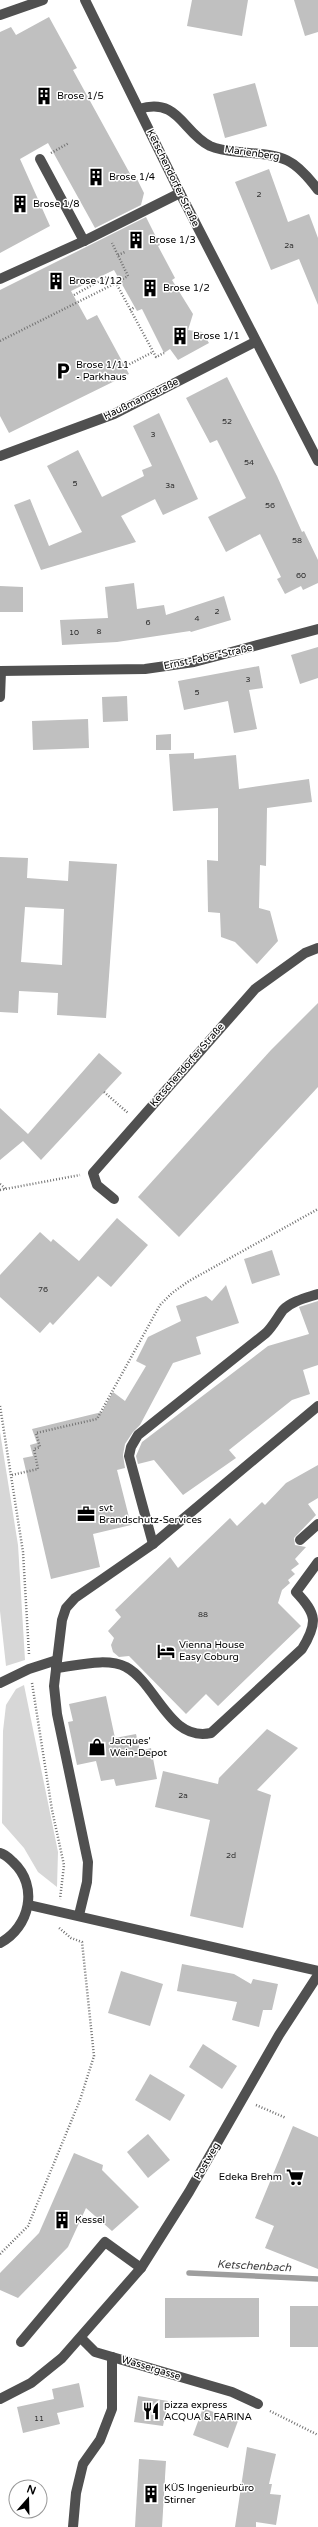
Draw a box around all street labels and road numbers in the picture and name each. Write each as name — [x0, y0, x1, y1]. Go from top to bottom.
street label: Ketschendorfer Straße — [144, 127, 202, 229]
street label: Marienberg — [224, 143, 280, 163]
street label: Haußmannstraße — [101, 375, 181, 422]
street label: Ernst-Faber-Straße — [162, 642, 254, 672]
street label: Ketschendorfer Straße — [147, 1020, 227, 1109]
street label: Postweg — [192, 2140, 222, 2182]
street label: Wassergasse — [120, 2353, 182, 2383]

